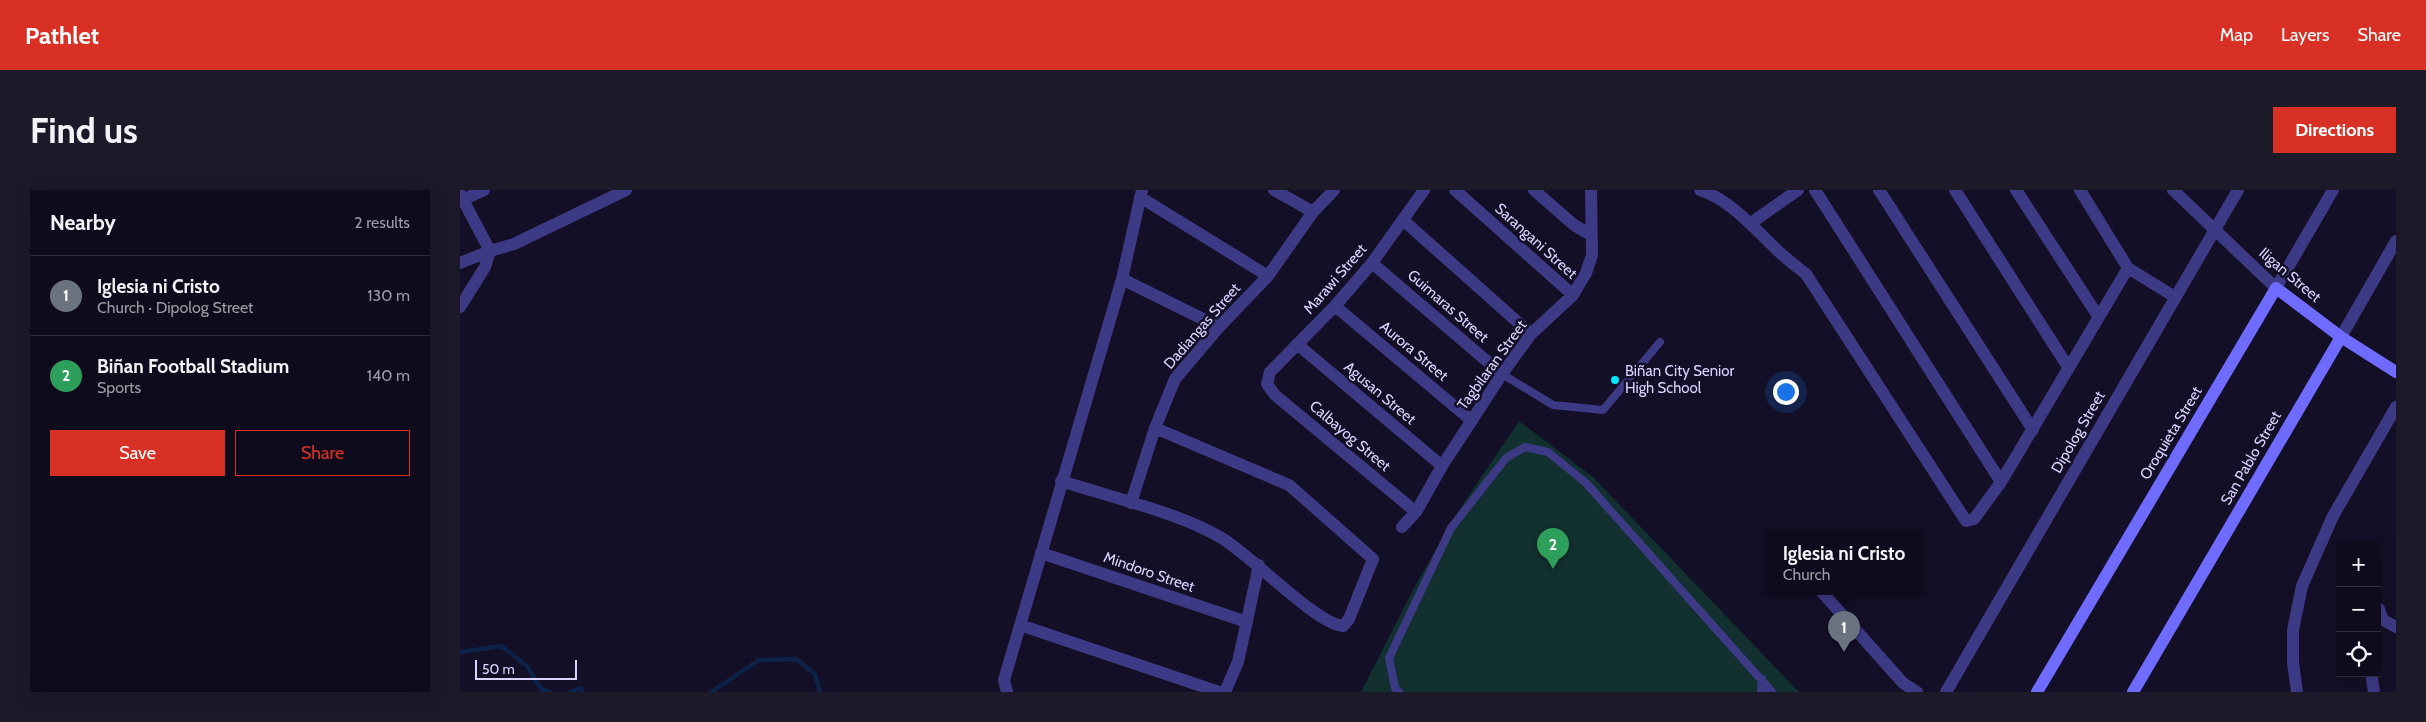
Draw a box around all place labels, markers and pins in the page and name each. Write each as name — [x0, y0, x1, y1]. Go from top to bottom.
place label: Biñan City Senior High School — [1625, 362, 1735, 397]
marker: Biñan City Senior High School — [1609, 374, 1621, 386]
pin: 2 — [1537, 528, 1569, 569]
pin: 1 — [1828, 611, 1860, 652]

